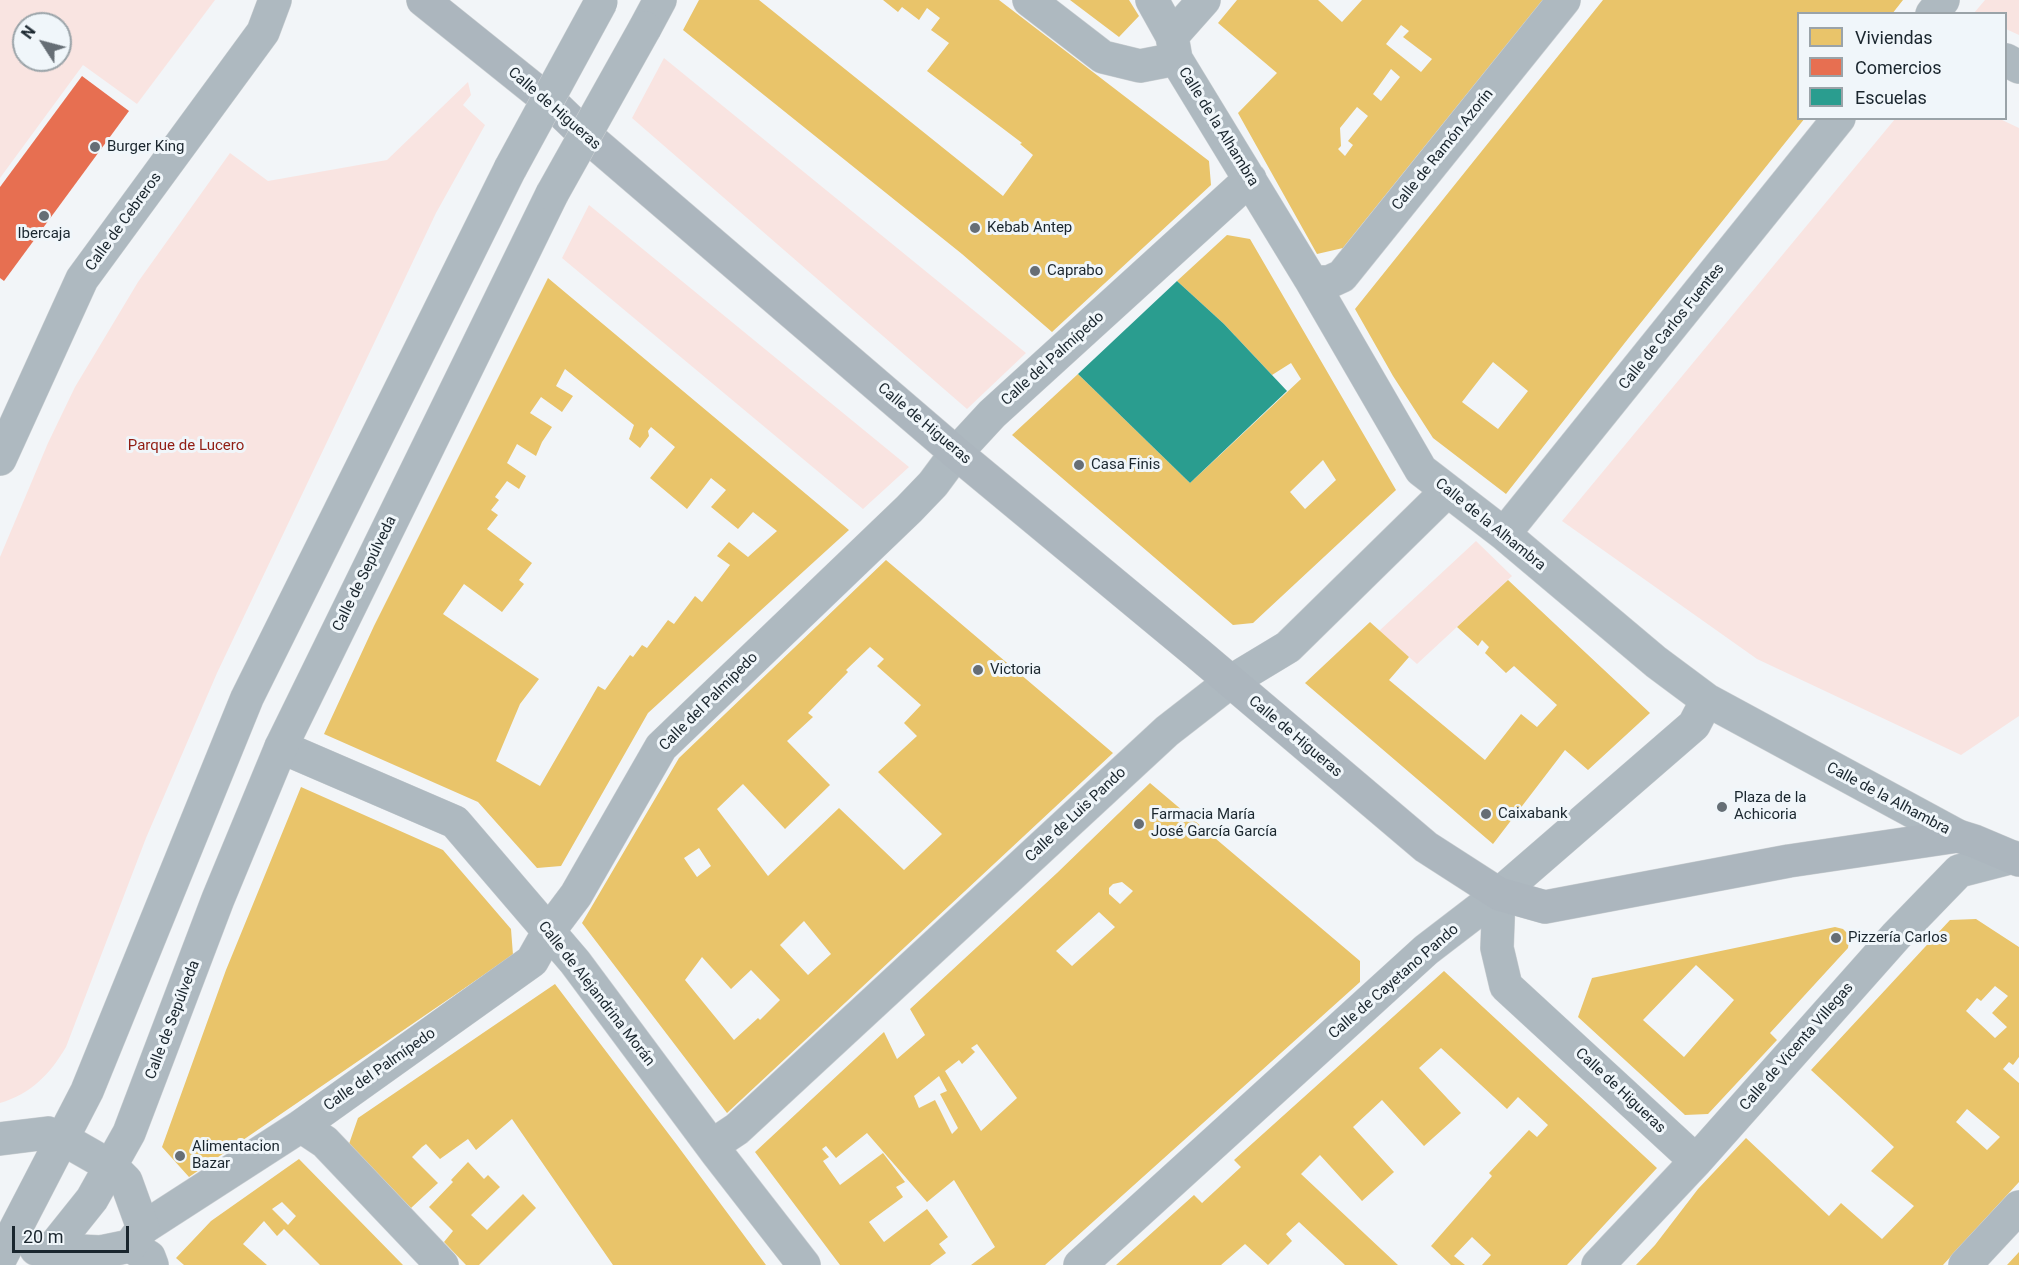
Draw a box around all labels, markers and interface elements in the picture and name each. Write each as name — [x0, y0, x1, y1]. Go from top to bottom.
north arrow — [12, 12, 72, 72]
legend — [1797, 12, 2007, 120]
text: N — [18, 22, 40, 42]
text: Viviendas — [1855, 27, 1933, 48]
text: Comercios — [1855, 57, 1942, 78]
street label: Calle de Higueras — [504, 64, 604, 154]
street label: Calle de la Alhambra — [1174, 64, 1262, 190]
street label: Calle de Ramón Azorín — [1389, 86, 1497, 214]
text: Escuelas — [1855, 87, 1927, 108]
place label: Burger King — [107, 138, 185, 156]
marker: Burger King — [88, 140, 102, 154]
street label: Calle de Cebreros — [82, 169, 166, 275]
marker: Ibercaja — [37, 209, 51, 223]
place label: Kebab Antep — [987, 219, 1072, 237]
marker: Kebab Antep — [968, 221, 982, 235]
place label: Ibercaja — [17, 225, 71, 243]
street label: Calle de Carlos Fuentes — [1616, 260, 1728, 394]
place label: Caprabo — [1047, 262, 1103, 280]
marker: Caprabo — [1028, 264, 1042, 278]
street label: Calle del Palmípedo — [998, 308, 1108, 410]
street label: Calle de Higueras — [874, 380, 974, 468]
park label: Parque de Lucero — [128, 437, 244, 455]
place label: Casa Finis — [1091, 456, 1160, 474]
marker: Casa Finis — [1072, 458, 1086, 472]
street label: Calle de la Alhambra — [1431, 475, 1549, 575]
street label: Calle de Sepúlveda — [329, 513, 401, 635]
street label: Calle del Palmípedo — [656, 649, 762, 755]
place label: Victoria — [990, 661, 1041, 679]
marker: Victoria — [971, 663, 985, 677]
street label: Calle de Higueras — [1245, 693, 1345, 781]
street label: Calle de la Alhambra — [1823, 759, 1953, 839]
street label: Calle de Luis Pando — [1022, 764, 1130, 866]
place label: Plaza de la Achicoria — [1734, 789, 1807, 824]
marker: Plaza de la Achicoria — [1715, 800, 1729, 814]
place label: Caixabank — [1498, 805, 1568, 823]
place label: Farmacia María José García García — [1151, 806, 1277, 841]
marker: Caixabank — [1479, 807, 1493, 821]
marker: Farmacia María José García García — [1132, 817, 1146, 831]
street label: Calle de Alejandrina Morán — [534, 918, 658, 1070]
street label: Calle de Cayetano Pando — [1325, 921, 1463, 1043]
place label: Pizzería Carlos — [1848, 929, 1947, 947]
marker: Pizzería Carlos — [1829, 931, 1843, 945]
street label: Calle de Sepúlveda — [142, 958, 204, 1082]
street label: Calle de Vicenta Villegas — [1736, 979, 1858, 1115]
street label: Calle del Palmípedo — [321, 1025, 439, 1115]
street label: Calle de Higueras — [1571, 1045, 1669, 1137]
place label: Alimentacion Bazar — [192, 1138, 280, 1173]
marker: Alimentacion Bazar — [173, 1149, 187, 1163]
scale bar — [15, 1214, 132, 1252]
text: 20 m — [23, 1226, 63, 1247]

